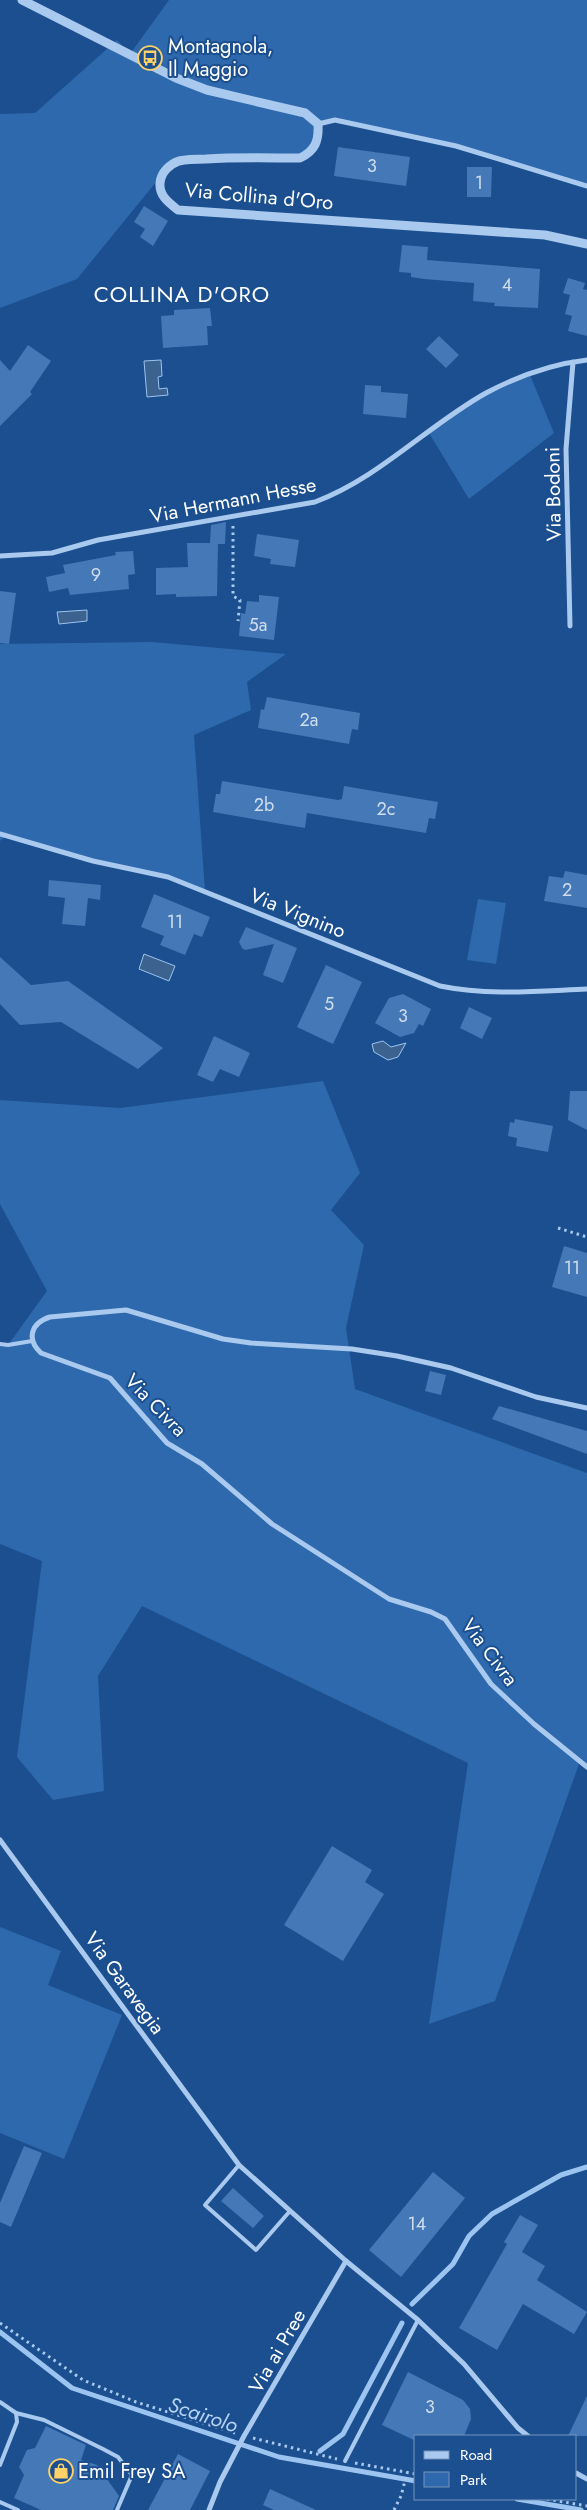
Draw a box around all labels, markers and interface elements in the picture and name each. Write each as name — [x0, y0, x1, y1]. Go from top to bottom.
place label: Montagnola, Il Maggio — [168, 32, 273, 84]
bus stop icon: Montagnola, Il Maggio — [137, 45, 163, 71]
house number: 3 — [367, 153, 377, 179]
house number: 1 — [475, 170, 483, 196]
street label: Via Collina d'Oro — [183, 176, 334, 217]
house number: 4 — [502, 272, 512, 298]
district label: COLLINA D'ORO — [94, 278, 270, 310]
street label: Via Bodoni — [538, 447, 569, 541]
street label: Via Hermann Hesse — [148, 470, 319, 531]
house number: 9 — [91, 562, 101, 588]
house number: 5a — [249, 612, 267, 638]
house number: 2a — [300, 707, 318, 733]
house number: 2b — [254, 792, 274, 818]
house number: 2c — [377, 796, 395, 822]
house number: 2 — [562, 877, 572, 903]
street label: Via Vignino — [246, 881, 350, 946]
house number: 11 — [167, 909, 183, 935]
house number: 5 — [324, 991, 334, 1017]
house number: 3 — [398, 1003, 408, 1029]
house number: 11 — [564, 1255, 580, 1281]
street label: Via Civra — [118, 1367, 193, 1444]
street label: Via Civra — [454, 1612, 525, 1692]
street label: Via Garavegia — [77, 1926, 172, 2041]
house number: 14 — [408, 2211, 426, 2237]
street label: Via ai Pree — [242, 2304, 313, 2399]
water label: Scairolo — [164, 2390, 242, 2440]
house number: 3 — [425, 2394, 435, 2420]
legend — [414, 2435, 577, 2500]
text: Road — [460, 2444, 492, 2466]
place label: Emil Frey SA — [78, 2457, 186, 2486]
shop icon: Emil Frey SA — [48, 2458, 74, 2484]
text: Park — [460, 2469, 487, 2491]

